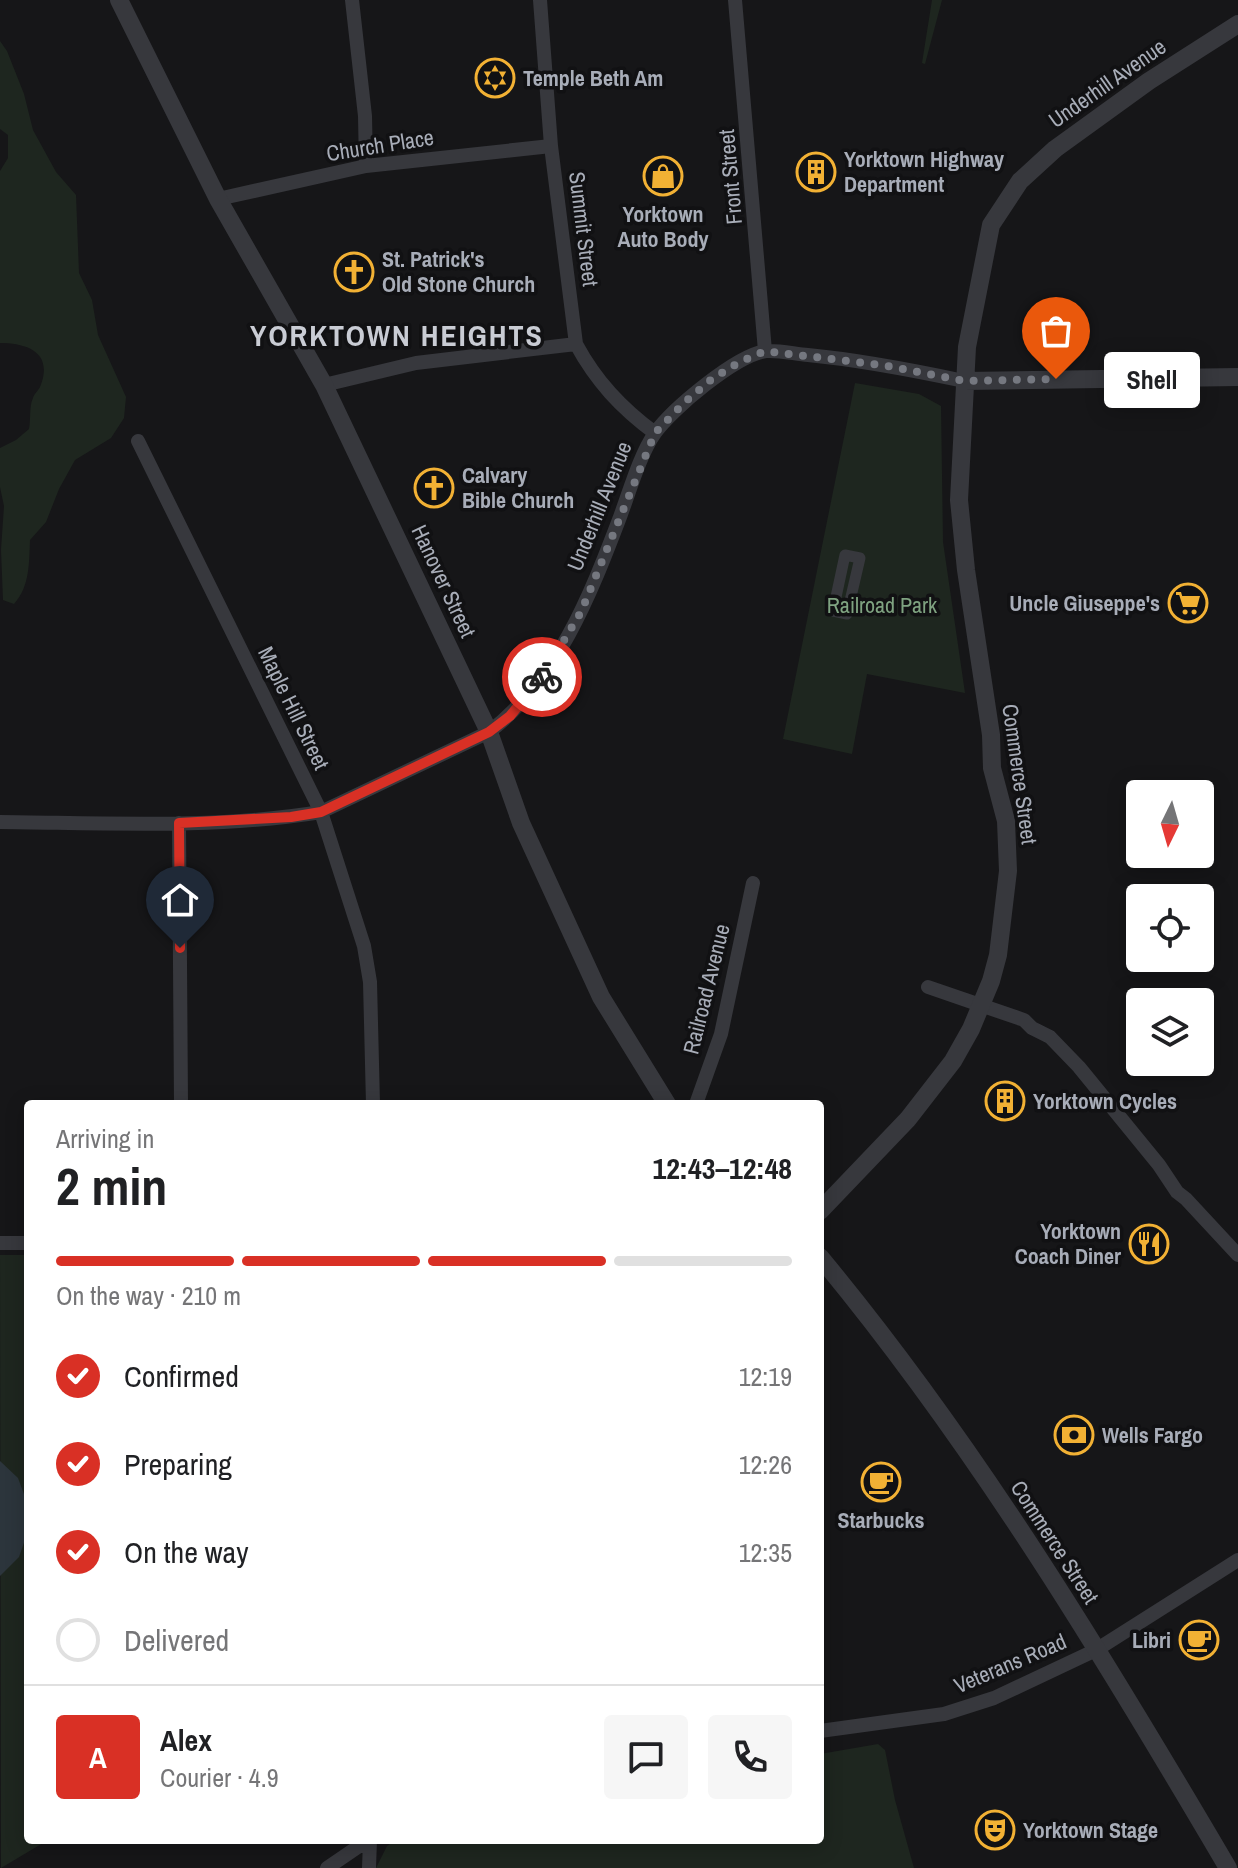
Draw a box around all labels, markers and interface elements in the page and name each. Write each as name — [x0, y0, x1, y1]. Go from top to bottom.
street label: Underhill Avenue — [1042, 31, 1172, 135]
synagogue icon: Temple Beth Am — [474, 57, 516, 99]
place label: Temple Beth Am — [523, 63, 663, 93]
street label: Church Place — [324, 122, 436, 168]
street label: Front Street — [711, 128, 749, 226]
place label: Yorktown Highway Department — [844, 144, 1004, 199]
building icon: Yorktown Highway Department — [795, 151, 837, 193]
shop icon: Yorktown Auto Body — [642, 155, 684, 197]
street label: Summit Street — [562, 170, 606, 288]
place label: Yorktown Auto Body — [617, 199, 709, 254]
place label: St. Patrick's Old Stone Church — [382, 244, 535, 299]
church icon: St. Patrick's Old Stone Church — [333, 251, 375, 293]
pin — [1022, 297, 1090, 379]
icon: bag — [1034, 309, 1078, 353]
district label: YORKTOWN HEIGHTS — [250, 315, 544, 355]
callout: Shell — [1104, 351, 1200, 407]
text: Shell — [1127, 362, 1177, 397]
street label: Underhill Avenue — [559, 437, 639, 575]
place label: Calvary Bible Church — [462, 460, 574, 515]
church icon: Calvary Bible Church — [413, 467, 455, 509]
street label: Hanover Street — [405, 520, 483, 642]
supermarket icon: Uncle Giuseppe's — [1167, 582, 1209, 624]
place label: Uncle Giuseppe's — [1009, 588, 1160, 618]
park label: Railroad Park — [827, 590, 938, 620]
courier — [502, 637, 582, 717]
street label: Maple Hill Street — [251, 642, 337, 774]
icon: bike — [520, 655, 564, 699]
street label: Commerce Street — [995, 702, 1045, 846]
north arrow — [1126, 780, 1214, 868]
map controls — [1126, 780, 1214, 1076]
pin — [146, 866, 214, 948]
icon: home — [158, 878, 202, 922]
button: locate — [1126, 884, 1214, 972]
street label: Railroad Avenue — [675, 921, 737, 1057]
button: layers — [1126, 988, 1214, 1076]
building icon: Yorktown Cycles — [984, 1080, 1026, 1122]
place label: Yorktown Cycles — [1033, 1086, 1177, 1116]
text: Arriving in — [56, 1121, 154, 1156]
text: 12:43–12:48 — [653, 1148, 792, 1188]
text: 2 min — [56, 1151, 167, 1221]
place label: Yorktown Coach Diner — [1015, 1216, 1121, 1271]
restaurant icon: Yorktown Coach Diner — [1128, 1223, 1170, 1265]
text: On the way · 210 m — [56, 1278, 241, 1313]
icon: check — [56, 1354, 100, 1398]
text: Confirmed — [124, 1356, 239, 1396]
text: 12:19 — [739, 1359, 792, 1394]
bank icon: Wells Fargo — [1053, 1414, 1095, 1456]
place label: Wells Fargo — [1102, 1420, 1203, 1450]
icon: check — [56, 1442, 100, 1486]
text: Preparing — [124, 1444, 232, 1484]
text: 12:26 — [739, 1447, 792, 1482]
cafe icon: Starbucks — [860, 1461, 902, 1503]
street label: Commerce Street — [1004, 1475, 1106, 1609]
place label: Starbucks — [837, 1505, 925, 1535]
icon: check — [56, 1530, 100, 1574]
text: On the way — [124, 1532, 248, 1572]
text: 12:35 — [739, 1535, 792, 1570]
cafe icon: Libri — [1178, 1619, 1220, 1661]
text: Delivered — [124, 1620, 229, 1660]
place label: Libri — [1132, 1625, 1171, 1655]
street label: Veterans Road — [949, 1626, 1071, 1700]
button: chat — [604, 1715, 688, 1799]
button: phone — [708, 1715, 792, 1799]
text: Alex — [160, 1720, 212, 1760]
text: A — [89, 1737, 107, 1777]
text: Courier · 4.9 — [160, 1760, 279, 1795]
theatre icon: Yorktown Stage — [974, 1809, 1016, 1851]
place label: Yorktown Stage — [1023, 1815, 1158, 1845]

